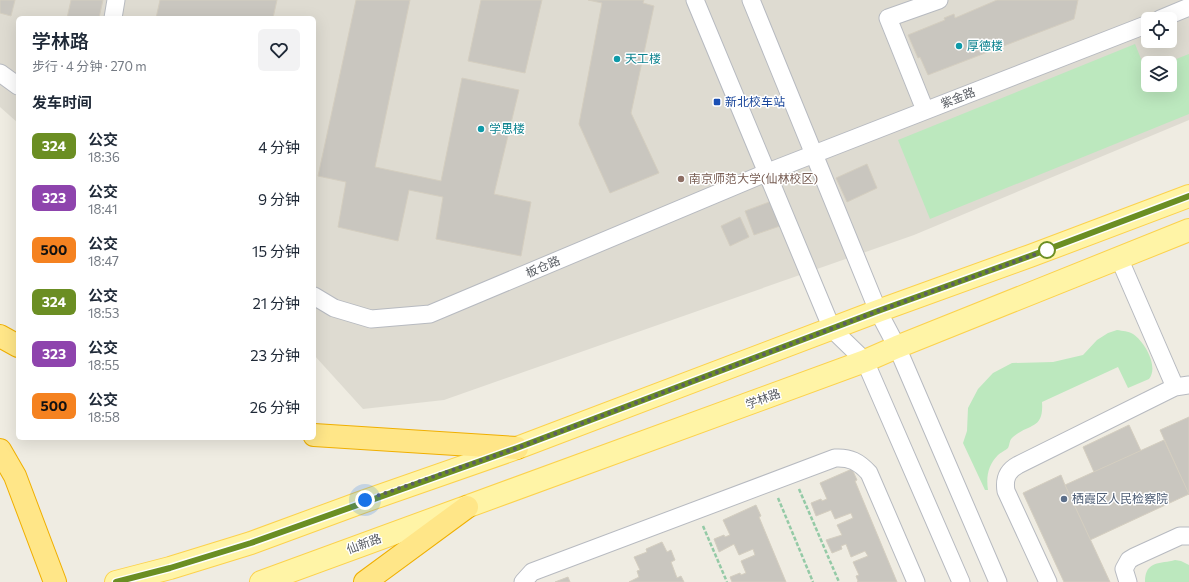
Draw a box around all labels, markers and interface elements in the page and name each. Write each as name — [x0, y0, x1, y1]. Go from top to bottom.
map controls — [1141, 12, 1177, 92]
button: locate — [1141, 12, 1177, 48]
text: 学林路 — [32, 29, 89, 52]
button: heart — [258, 29, 300, 71]
place label: 厚德楼 — [967, 38, 1003, 52]
marker: 厚德楼 — [954, 41, 964, 51]
place label: 天工楼 — [625, 51, 661, 65]
marker: 天工楼 — [612, 54, 622, 64]
button: layers — [1141, 56, 1177, 92]
text: 步行 · 4 分钟 · 270 m — [32, 58, 147, 74]
street label: 紫金路 — [938, 84, 977, 110]
text: 发车时间 — [32, 93, 92, 111]
place label: 新北校车站 — [725, 94, 785, 108]
marker: 新北校车站 — [712, 97, 722, 107]
place label: 学思楼 — [489, 121, 525, 135]
marker: 学思楼 — [476, 124, 486, 134]
text: 公交 — [88, 130, 118, 148]
text: 324 — [42, 137, 66, 154]
text: 4 分钟 — [258, 138, 300, 156]
text: 18:36 — [88, 149, 120, 165]
place label: 南京师范大学(仙林校区) — [689, 171, 818, 185]
marker: 南京师范大学(仙林校区) — [676, 174, 686, 184]
text: 公交 — [88, 182, 118, 200]
text: 323 — [42, 189, 66, 206]
text: 9 分钟 — [258, 190, 300, 208]
text: 18:41 — [88, 201, 117, 217]
text: 公交 — [88, 234, 118, 252]
text: 500 — [41, 241, 67, 258]
unlabelled marker — [1038, 241, 1056, 259]
text: 15 分钟 — [252, 242, 300, 260]
text: 18:47 — [88, 253, 119, 269]
street label: 板仓路 — [523, 253, 562, 280]
text: 公交 — [88, 286, 118, 304]
text: 324 — [42, 293, 66, 310]
text: 21 分钟 — [252, 294, 300, 312]
text: 18:53 — [88, 305, 119, 321]
text: 公交 — [88, 338, 118, 356]
text: 323 — [42, 345, 66, 362]
text: 23 分钟 — [250, 346, 300, 364]
text: 18:55 — [88, 357, 119, 373]
street label: 学林路 — [743, 385, 782, 411]
text: 公交 — [88, 390, 118, 408]
text: 500 — [41, 397, 67, 414]
text: 26 分钟 — [250, 398, 300, 416]
text: 18:58 — [88, 409, 120, 425]
your location — [355, 490, 375, 510]
place label: 栖霞区人民检察院 — [1072, 491, 1168, 505]
marker: 栖霞区人民检察院 — [1059, 494, 1069, 504]
street label: 仙新路 — [344, 530, 383, 556]

